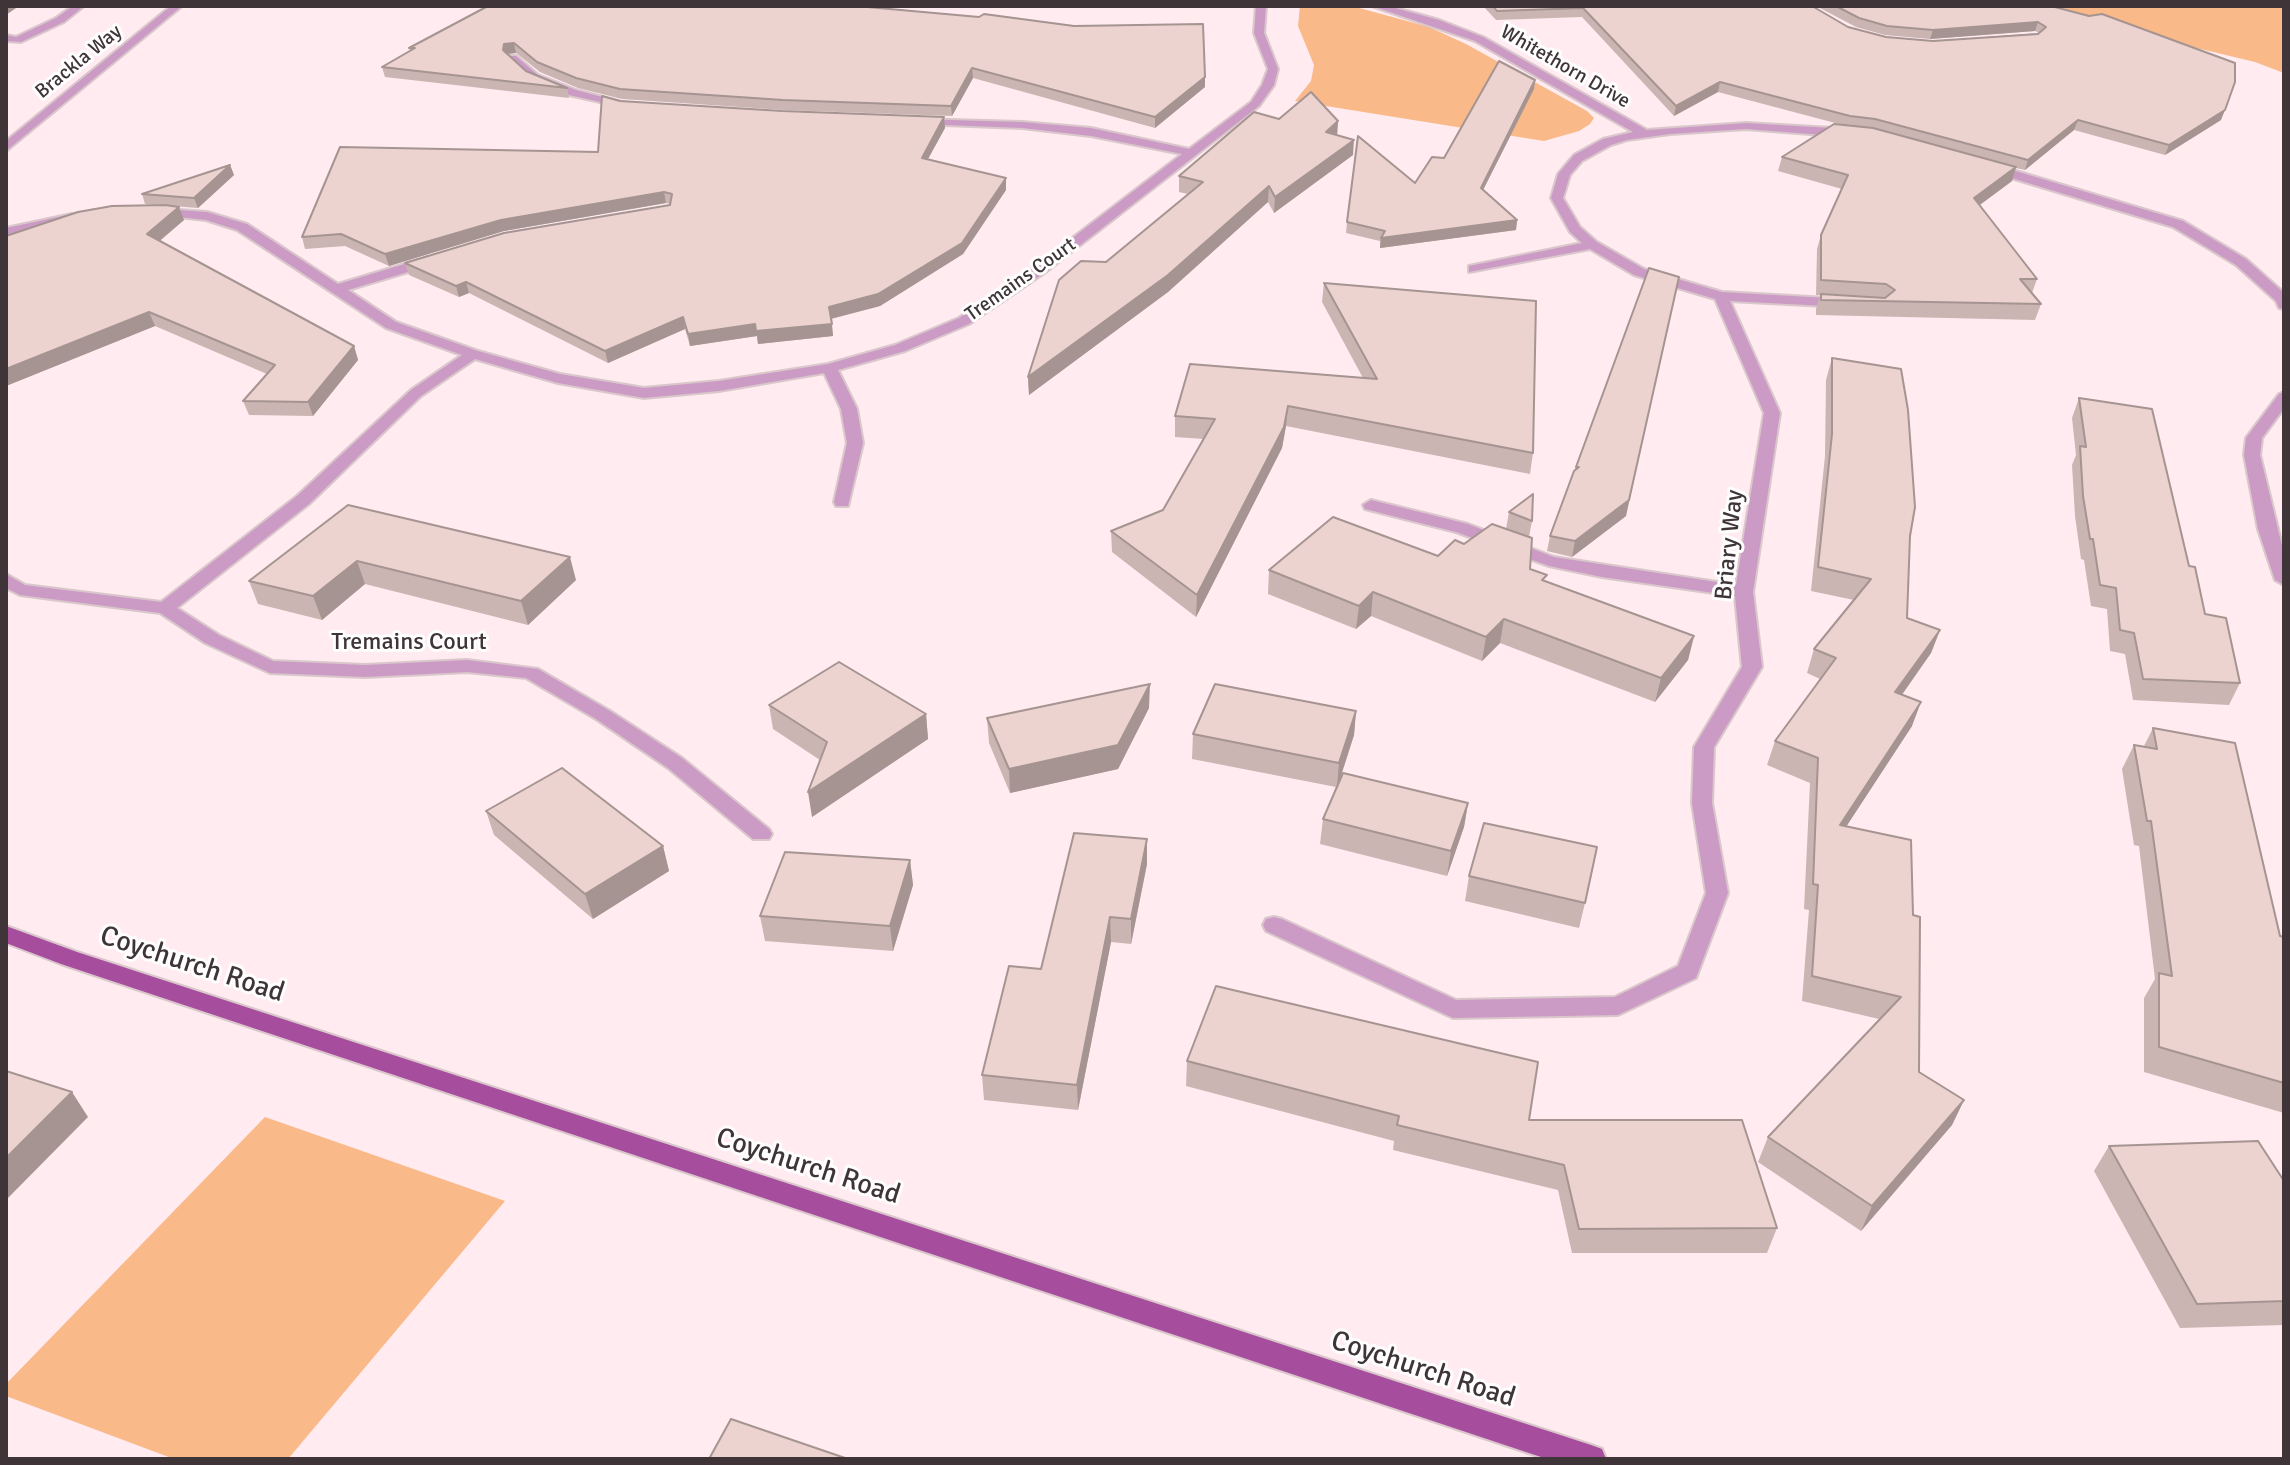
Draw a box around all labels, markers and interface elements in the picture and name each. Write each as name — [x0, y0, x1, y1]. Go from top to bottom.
street label: Brackla Way — [31, 20, 127, 104]
street label: Whitethorn Drive — [1496, 20, 1634, 114]
street label: Tremains Court — [961, 233, 1081, 327]
street label: Briary Way — [1710, 488, 1750, 602]
street label: Tremains Court — [331, 629, 487, 657]
street label: Coychurch Road — [96, 919, 288, 1011]
street label: Coychurch Road — [712, 1121, 904, 1213]
street label: Coychurch Road — [1327, 1324, 1519, 1416]

